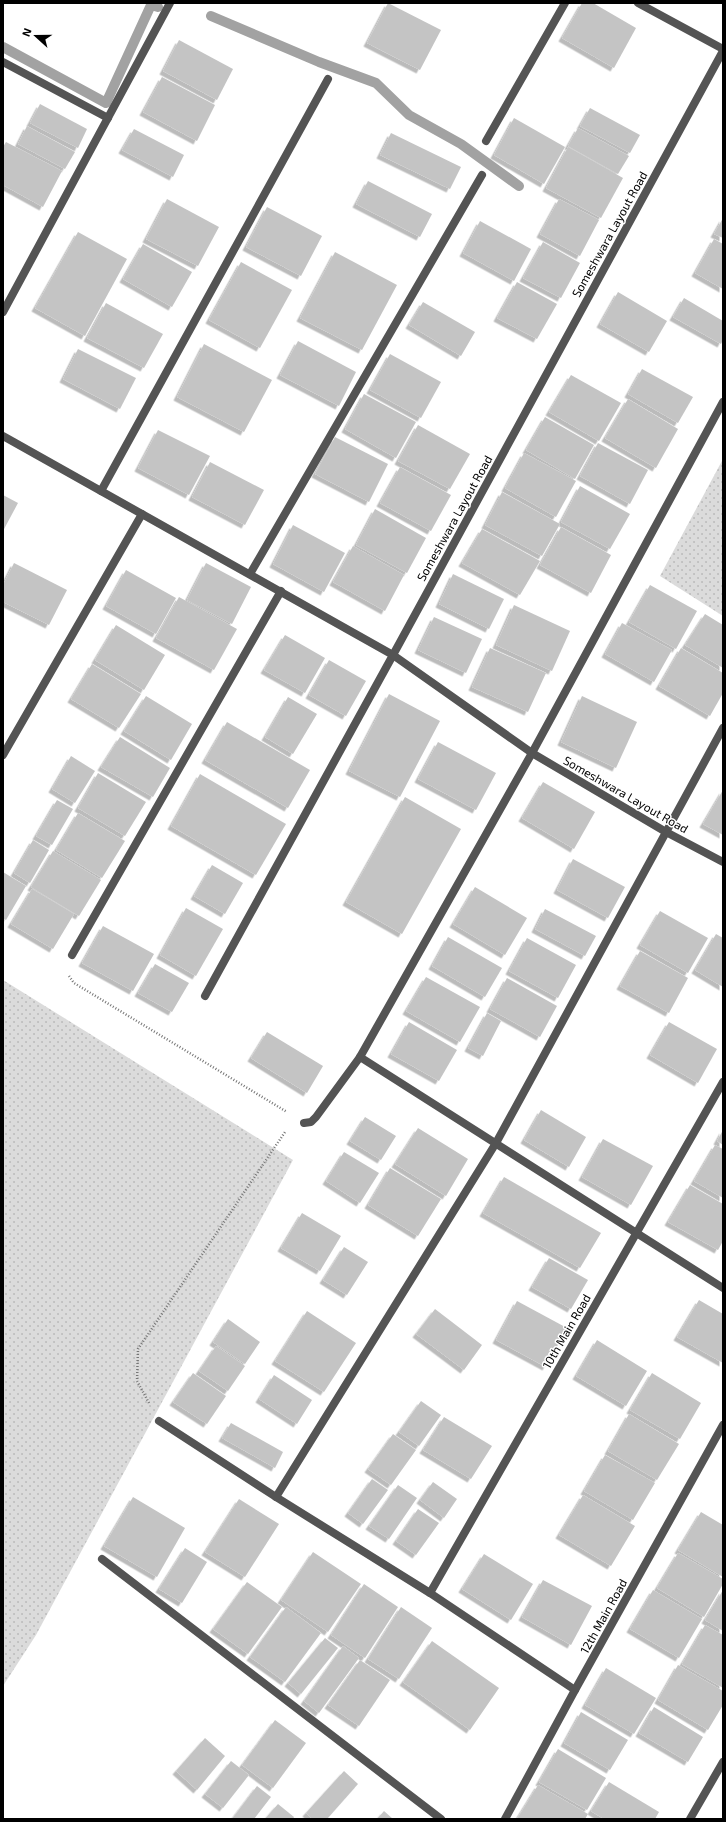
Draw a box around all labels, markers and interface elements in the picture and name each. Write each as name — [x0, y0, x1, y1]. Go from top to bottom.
north arrow — [16, 16, 56, 56]
text: N — [19, 26, 34, 38]
street label: Someshwara Layout Road — [569, 169, 649, 299]
street label: Someshwara Layout Road — [414, 453, 494, 583]
street label: Someshwara Layout Road — [561, 753, 691, 835]
street label: 10th Main Road — [539, 1291, 593, 1371]
street label: 12th Main Road — [577, 1576, 629, 1656]

